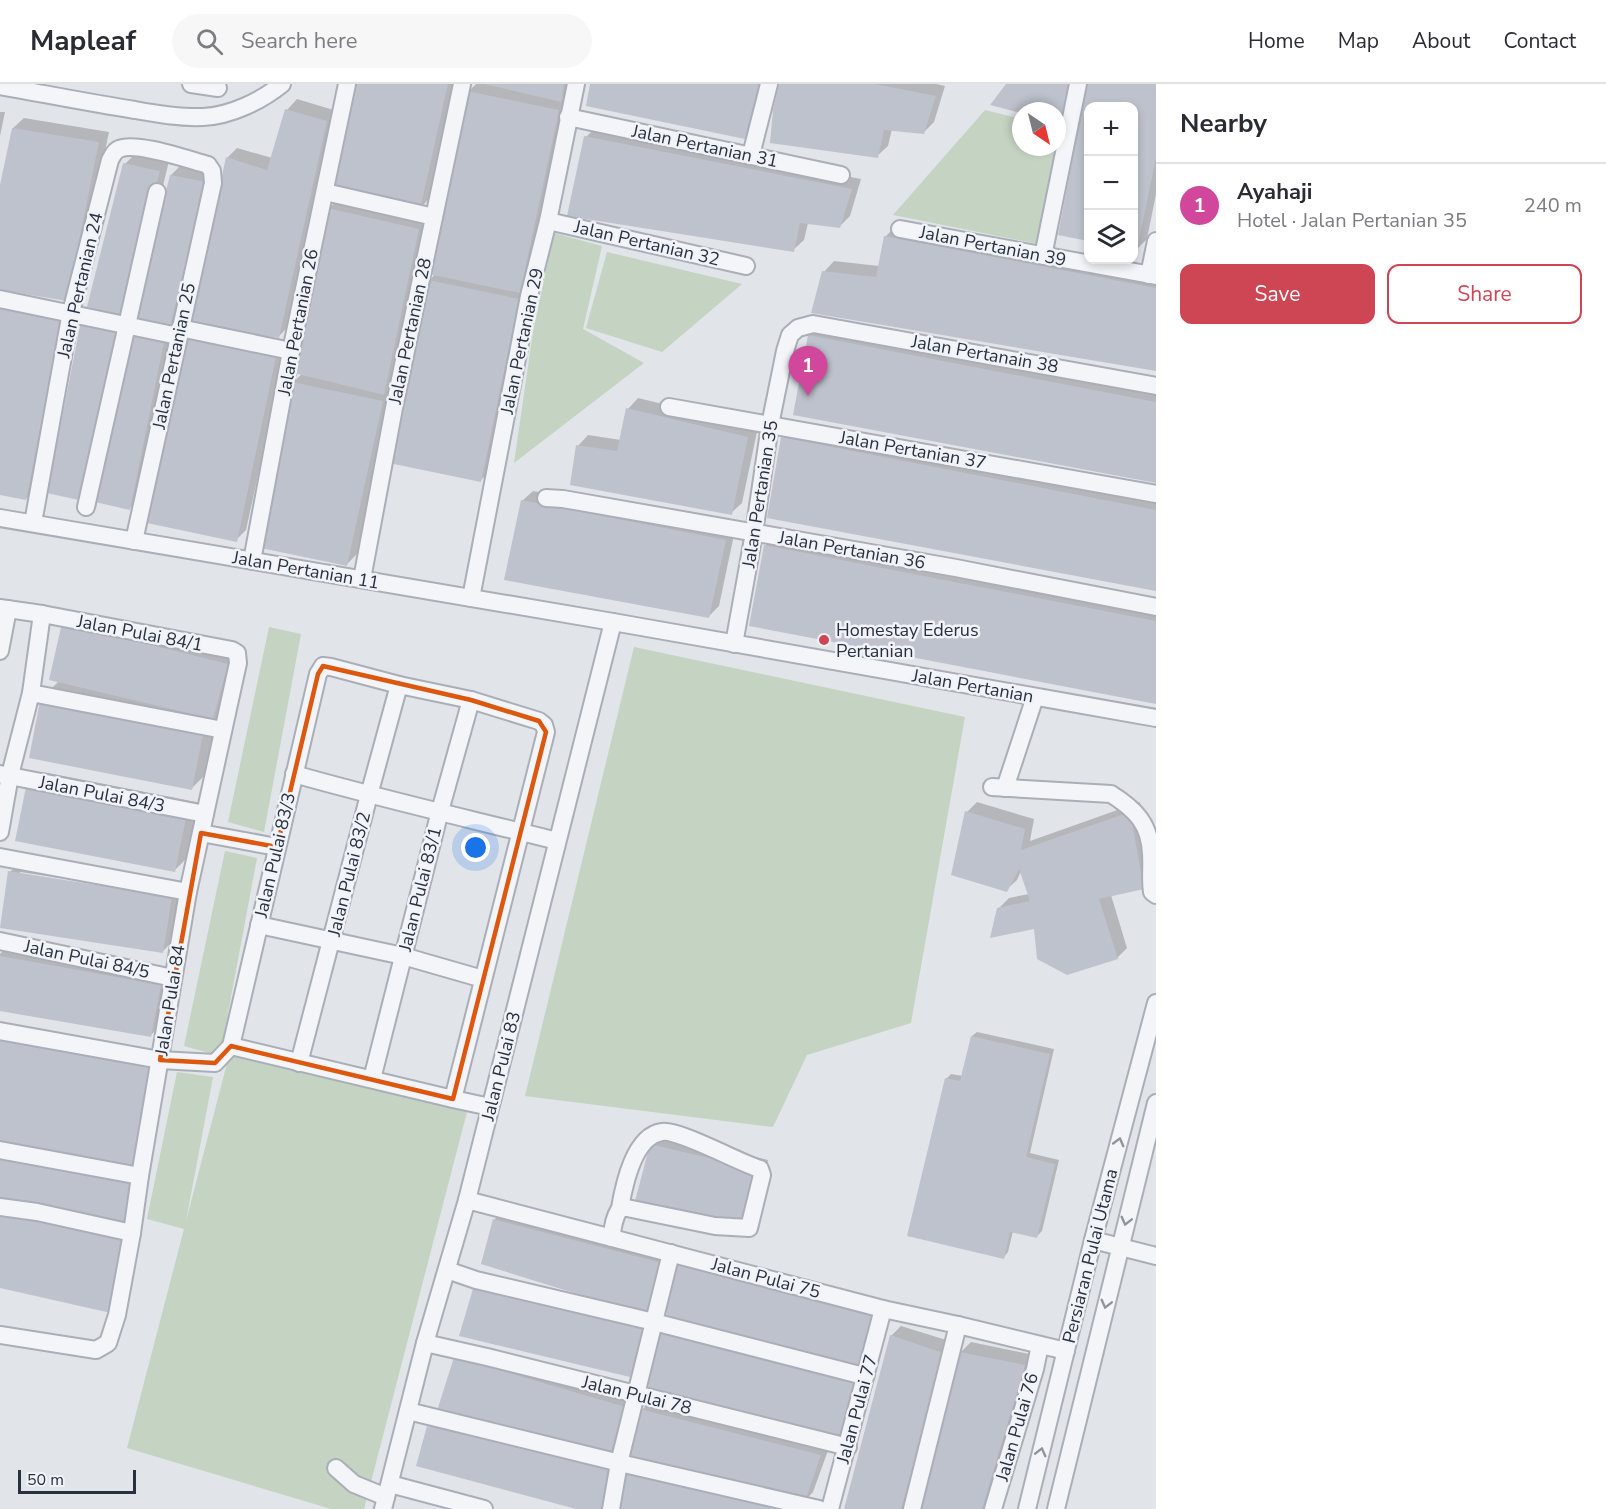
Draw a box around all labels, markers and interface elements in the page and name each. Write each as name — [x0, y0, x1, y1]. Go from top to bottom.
search box — [172, 14, 592, 68]
text: Mapleaf — [30, 22, 136, 60]
icon: search — [193, 25, 226, 58]
text: Search here — [241, 26, 358, 56]
text: Home — [1248, 27, 1305, 55]
text: Map — [1338, 27, 1379, 55]
text: About — [1412, 27, 1470, 55]
text: Contact — [1503, 27, 1576, 55]
north arrow — [1012, 102, 1066, 156]
map controls — [1084, 102, 1138, 264]
button: + — [1084, 102, 1138, 156]
text: Nearby — [1180, 106, 1267, 141]
street label: Jalan Pertanian 31 — [629, 119, 780, 173]
button: − — [1084, 156, 1138, 210]
text: Ayahaji — [1237, 177, 1312, 207]
text: 1 — [1194, 192, 1206, 219]
text: 240 m — [1524, 192, 1582, 219]
text: Hotel · Jalan Pertanian 35 — [1237, 207, 1467, 234]
street label: Jalan Pertanian 24 — [51, 210, 108, 361]
button: layers — [1084, 210, 1138, 264]
street label: Jalan Pertanian 32 — [571, 214, 722, 271]
street label: Jalan Pertanian 39 — [917, 220, 1068, 272]
street label: Jalan Pertanian 26 — [272, 247, 324, 398]
street label: Jalan Pertanian 28 — [383, 256, 437, 407]
button: Save — [1180, 264, 1375, 324]
button: Share — [1387, 264, 1582, 324]
street label: Jalan Pertanian 29 — [495, 266, 549, 417]
street label: Jalan Pertanian 25 — [147, 281, 201, 432]
street label: Jalan Pertanain 38 — [909, 329, 1060, 379]
pin: 1 — [788, 346, 828, 396]
street label: Jalan Pertanian 35 — [736, 419, 783, 570]
street label: Jalan Pertanian 37 — [837, 425, 988, 475]
street label: Jalan Pertanian 36 — [776, 525, 927, 575]
street label: Jalan Pertanian 11 — [230, 545, 381, 595]
street label: Jalan Pulai 84/1 — [74, 609, 205, 657]
place label: Homestay Ederus Pertanian — [836, 618, 979, 663]
marker: Homestay Ederus Pertanian — [817, 633, 831, 647]
street label: Jalan Pertanian — [910, 663, 1035, 708]
street label: Jalan Pulai 84/3 — [36, 770, 167, 818]
street label: Jalan Pulai 83/3 — [249, 790, 301, 921]
street label: Jalan Pulai 83/2 — [322, 809, 376, 940]
street label: Jalan Pulai 83/1 — [393, 824, 447, 955]
your location — [461, 833, 490, 862]
street label: Jalan Pulai 84/5 — [21, 934, 152, 984]
street label: Jalan Pulai 84 — [149, 943, 191, 1058]
street label: Jalan Pulai 83 — [476, 1009, 526, 1124]
one-way arrow — [1111, 1138, 1124, 1148]
street label: Persiaran Pulai Utama — [1057, 1166, 1123, 1346]
one-way arrow — [1121, 1216, 1134, 1226]
street label: Jalan Pulai 75 — [708, 1252, 823, 1304]
one-way arrow — [1100, 1298, 1113, 1308]
street label: Jalan Pulai 77 — [831, 1352, 883, 1467]
street label: Jalan Pulai 78 — [579, 1370, 694, 1420]
street label: Jalan Pulai 76 — [990, 1370, 1044, 1485]
one-way arrow — [1033, 1447, 1046, 1457]
scale bar — [18, 1467, 136, 1494]
text: 50 m — [27, 1469, 64, 1491]

